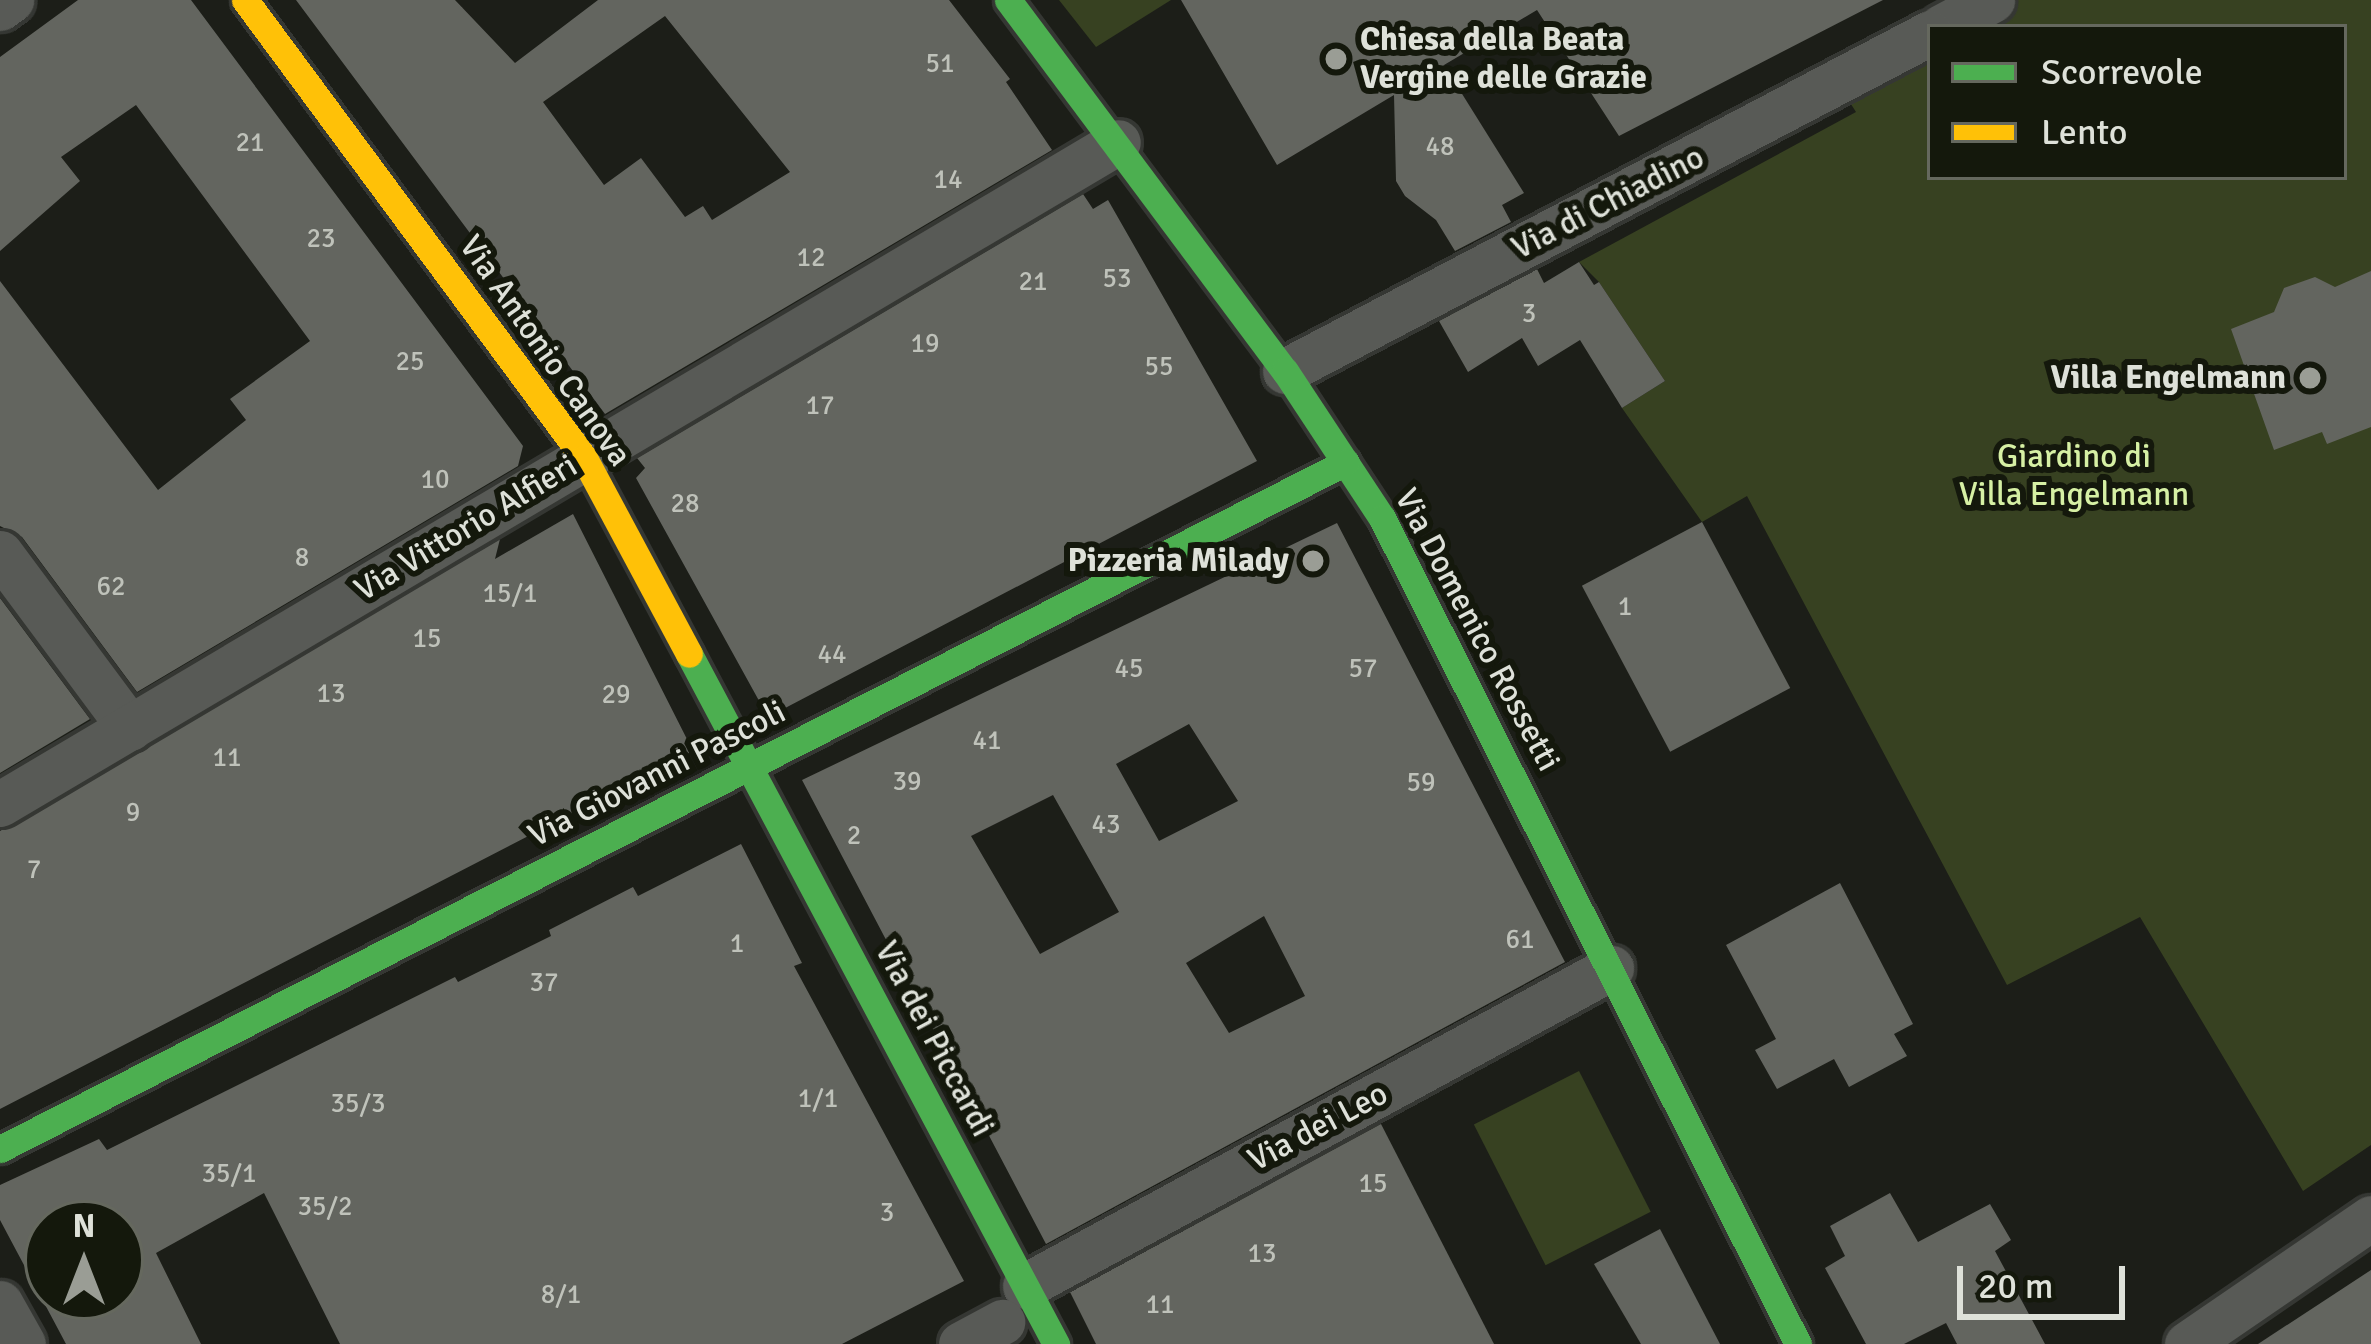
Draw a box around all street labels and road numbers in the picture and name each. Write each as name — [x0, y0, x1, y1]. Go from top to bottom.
street label: Via di Chiadino — [1505, 138, 1711, 268]
street label: Via Antonio Canova — [451, 228, 639, 474]
street label: Via Vittorio Alfieri — [348, 446, 584, 610]
street label: Via Domenico Rossetti — [1386, 482, 1568, 778]
street label: Via Giovanni Pascoli — [522, 692, 792, 856]
street label: Via dei Piccardi — [866, 935, 1002, 1143]
street label: Via dei Leo — [1242, 1074, 1394, 1180]

